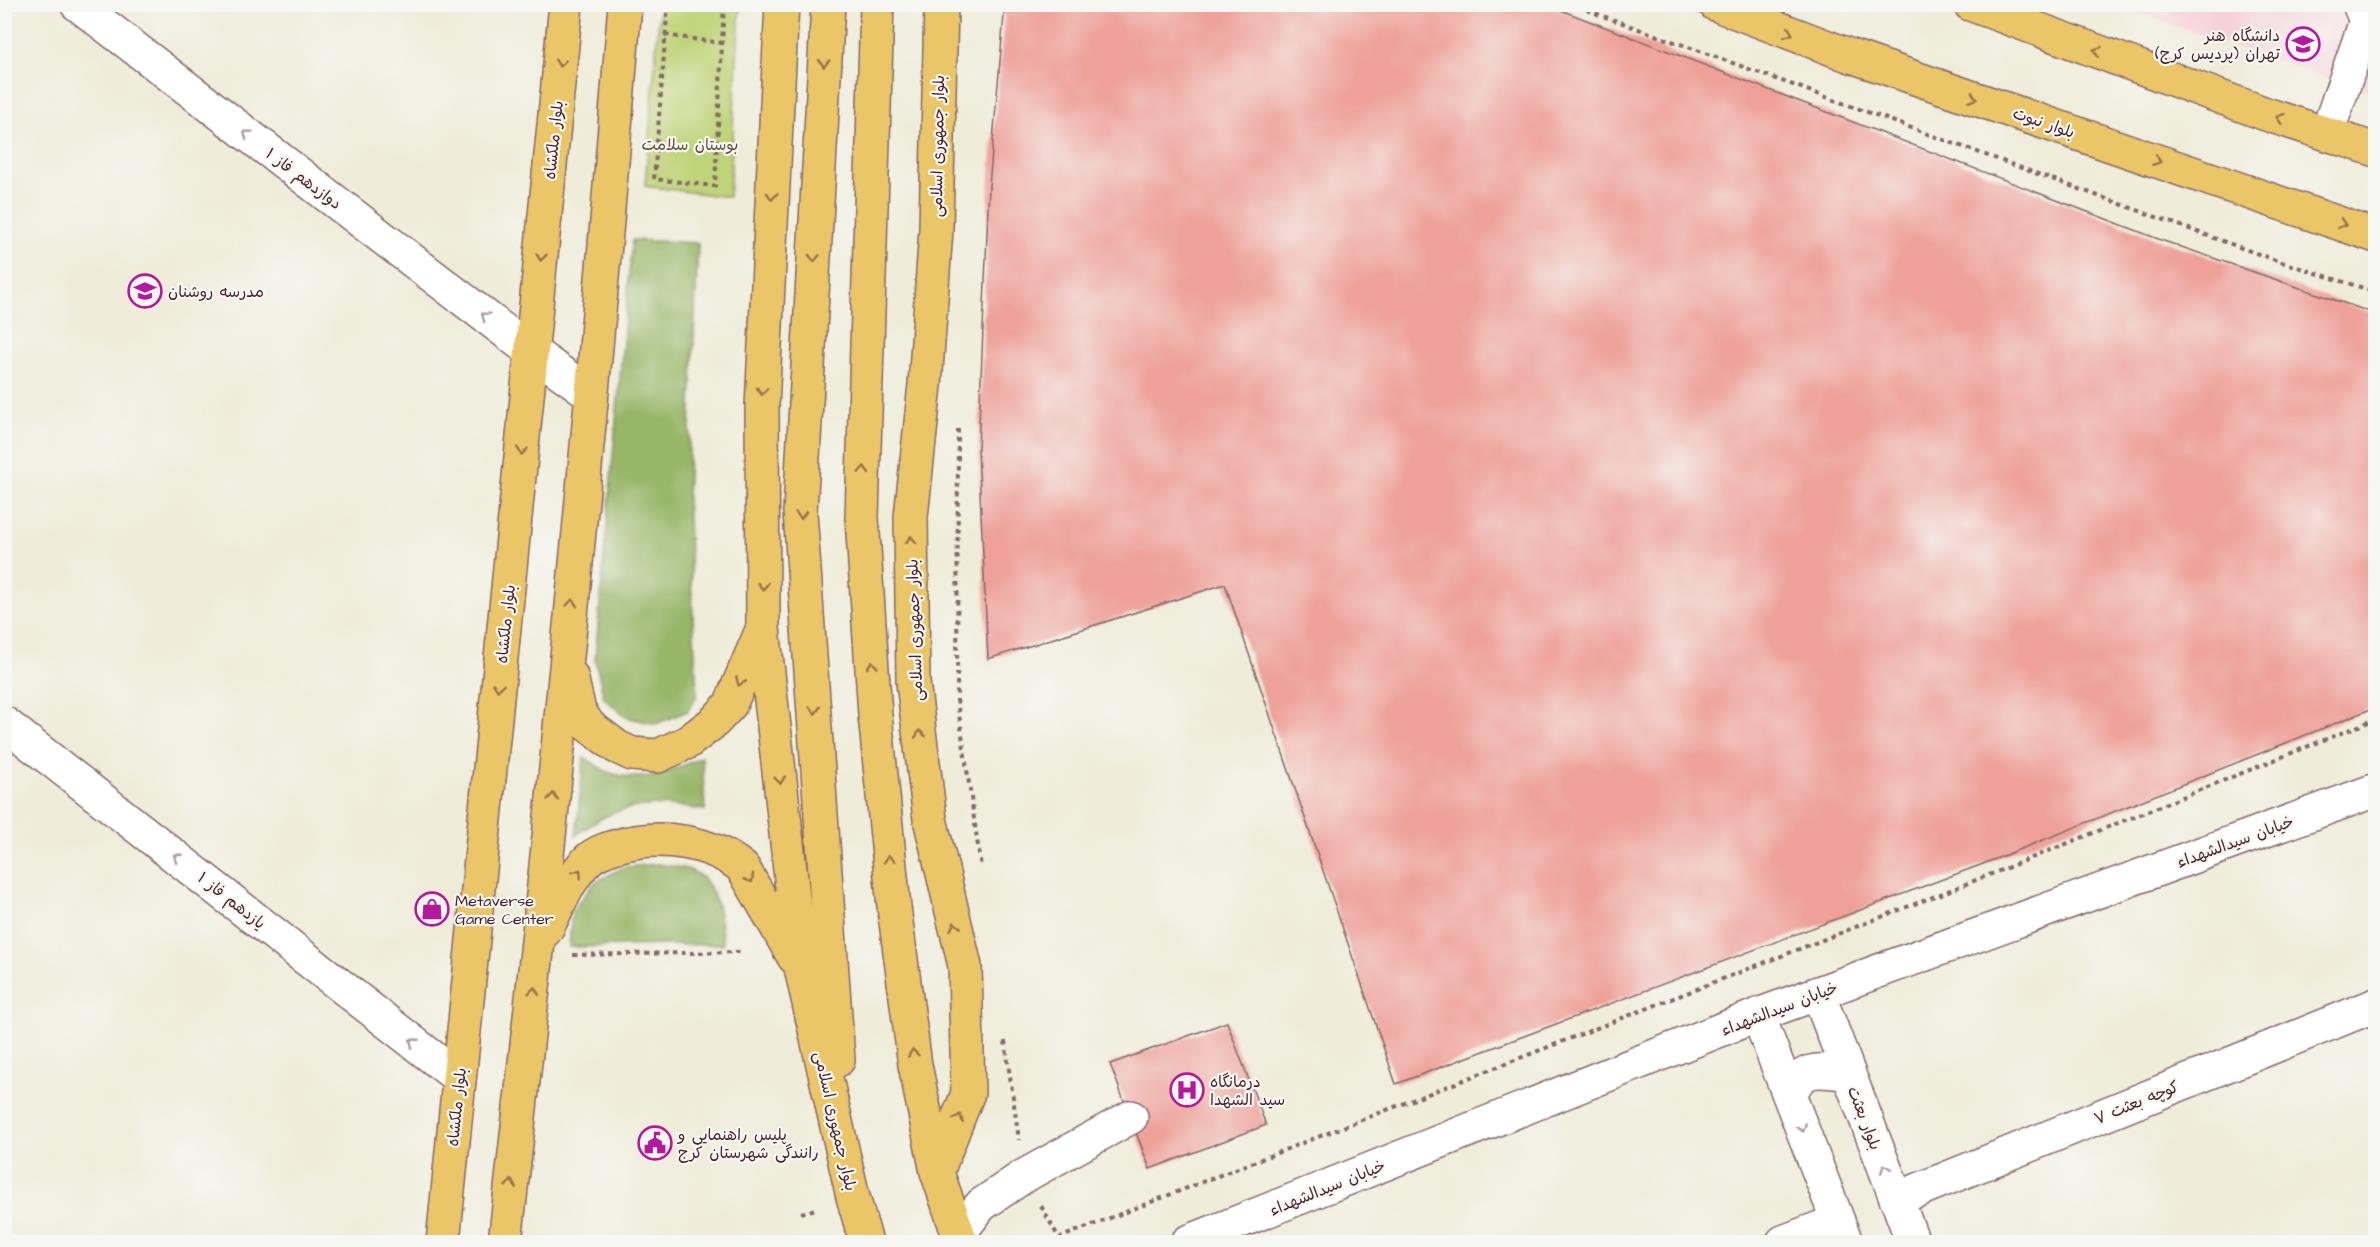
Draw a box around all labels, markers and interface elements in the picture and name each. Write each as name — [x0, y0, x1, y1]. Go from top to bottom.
one-way arrow — [1783, 25, 1794, 38]
place label: دانشگاه هنر تهران (پردیس کرج) — [2155, 25, 2280, 65]
school or university icon: دانشگاه هنر تهران (پردیس کرج) — [2285, 26, 2321, 62]
one-way arrow — [2092, 46, 2103, 59]
one-way arrow — [554, 58, 567, 67]
one-way arrow — [818, 58, 831, 67]
street label: بلوار جمهوری اسلامی — [926, 75, 950, 217]
one-way arrow — [1967, 90, 1978, 103]
street label: بلوار ملکشاه — [539, 100, 569, 181]
street label: بلوار نبوت — [2010, 102, 2078, 144]
one-way arrow — [2275, 113, 2286, 125]
one-way arrow — [243, 131, 254, 142]
park label: بوستان سلامت — [642, 134, 738, 156]
street label: دوازدهم فاز ۱ — [260, 143, 346, 216]
one-way arrow — [2151, 154, 2162, 166]
one-way arrow — [765, 192, 778, 201]
one-way arrow — [2336, 217, 2347, 230]
one-way arrow — [535, 252, 548, 261]
one-way arrow — [808, 253, 821, 262]
school or university icon: مدرسه روشنان — [127, 273, 163, 309]
place label: مدرسه روشنان — [168, 281, 264, 303]
one-way arrow — [481, 313, 492, 324]
one-way arrow — [756, 387, 769, 396]
one-way arrow — [516, 446, 529, 455]
one-way arrow — [857, 466, 870, 475]
one-way arrow — [795, 511, 807, 520]
one-way arrow — [905, 535, 917, 544]
street label: بلوار جمهوری اسلامی — [902, 558, 928, 701]
one-way arrow — [756, 582, 769, 591]
street label: بلوار ملکشاه — [491, 584, 521, 665]
one-way arrow — [565, 598, 578, 607]
one-way arrow — [866, 661, 879, 670]
one-way arrow — [735, 676, 747, 687]
one-way arrow — [492, 682, 505, 691]
one-way arrow — [808, 705, 821, 714]
one-way arrow — [914, 730, 927, 739]
one-way arrow — [773, 776, 785, 785]
one-way arrow — [546, 792, 559, 801]
street label: خیابان سیدالشهداء — [2174, 811, 2297, 873]
one-way arrow — [172, 854, 183, 865]
one-way arrow — [883, 855, 896, 864]
street label: یازدهم فاز ۱ — [192, 867, 270, 935]
one-way arrow — [571, 868, 582, 879]
one-way arrow — [742, 873, 754, 883]
place label: Metaverse Game Center — [455, 890, 554, 930]
shop icon: Metaverse Game Center — [414, 891, 450, 927]
one-way arrow — [950, 921, 963, 931]
street label: خیابان سیدالشهداء — [1718, 977, 1841, 1041]
one-way arrow — [527, 986, 540, 995]
one-way arrow — [409, 1038, 420, 1049]
one-way arrow — [908, 1048, 920, 1057]
street label: بلوار جمهوری اسلامی — [808, 1049, 862, 1193]
street label: بلوار ملکشاه — [442, 1067, 472, 1148]
place label: درمانگاه سید الشهدا — [1210, 1071, 1285, 1111]
hospital icon: درمانگاه سید الشهدا — [1169, 1072, 1205, 1108]
street label: کوچه بعثت ۷ — [2091, 1076, 2182, 1130]
street label: بلوار بعثت — [1842, 1083, 1886, 1153]
one-way arrow — [951, 1113, 964, 1123]
one-way arrow — [1795, 1122, 1807, 1133]
place label: پلیس راهنمایی و رانندگی شهرستان کرج — [676, 1124, 819, 1164]
public building icon: پلیس راهنمایی و رانندگی شهرستان کرج — [637, 1125, 673, 1161]
street label: خیابان سیدالشهداء — [1266, 1155, 1389, 1221]
one-way arrow — [1879, 1163, 1892, 1174]
one-way arrow — [505, 1180, 517, 1189]

